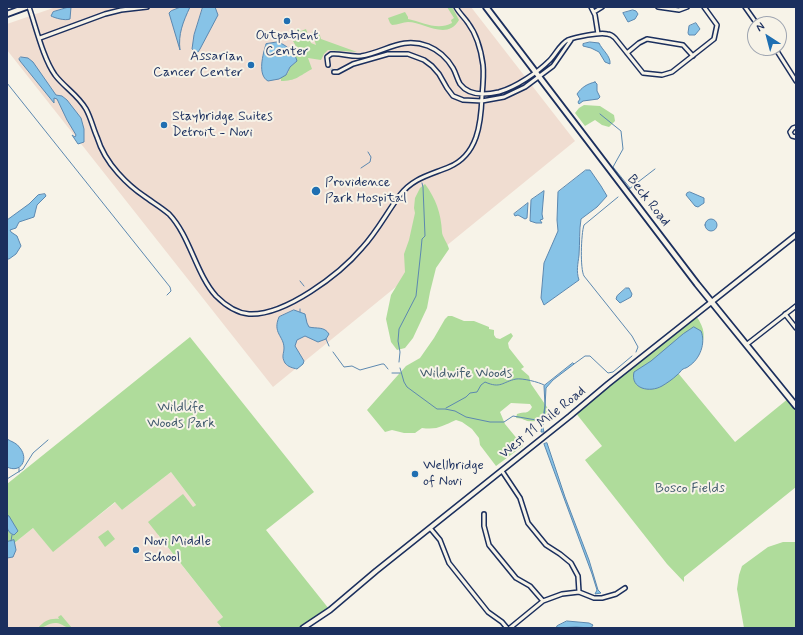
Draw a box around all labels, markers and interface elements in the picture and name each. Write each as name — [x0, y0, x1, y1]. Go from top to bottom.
marker: Outpatient Center — [282, 16, 292, 26]
north arrow — [747, 16, 787, 56]
text: N — [753, 19, 768, 35]
place label: Outpatient Center — [255, 28, 319, 60]
place label: Assarian Cancer Center — [153, 49, 243, 82]
marker: Assarian Cancer Center — [246, 60, 256, 70]
place label: Staybridge Suites Detroit - Novi — [172, 109, 273, 142]
marker: Staybridge Suites Detroit - Novi — [159, 120, 169, 130]
street label: Beck Road — [623, 172, 673, 230]
place label: Providence Park Hospital — [325, 175, 407, 208]
marker: Providence Park Hospital — [310, 185, 322, 197]
park label: Wildwife Woods — [420, 366, 512, 382]
street label: West 11 Mile Road — [497, 383, 589, 463]
park label: Wildlife Woods Park — [147, 400, 215, 432]
place label: Wellbridge of Novi — [423, 458, 484, 490]
marker: Wellbridge of Novi — [410, 469, 420, 479]
park label: Bosco Fields — [655, 481, 725, 497]
place label: Novi Middle School — [144, 534, 211, 566]
marker: Novi Middle School — [131, 545, 141, 555]

